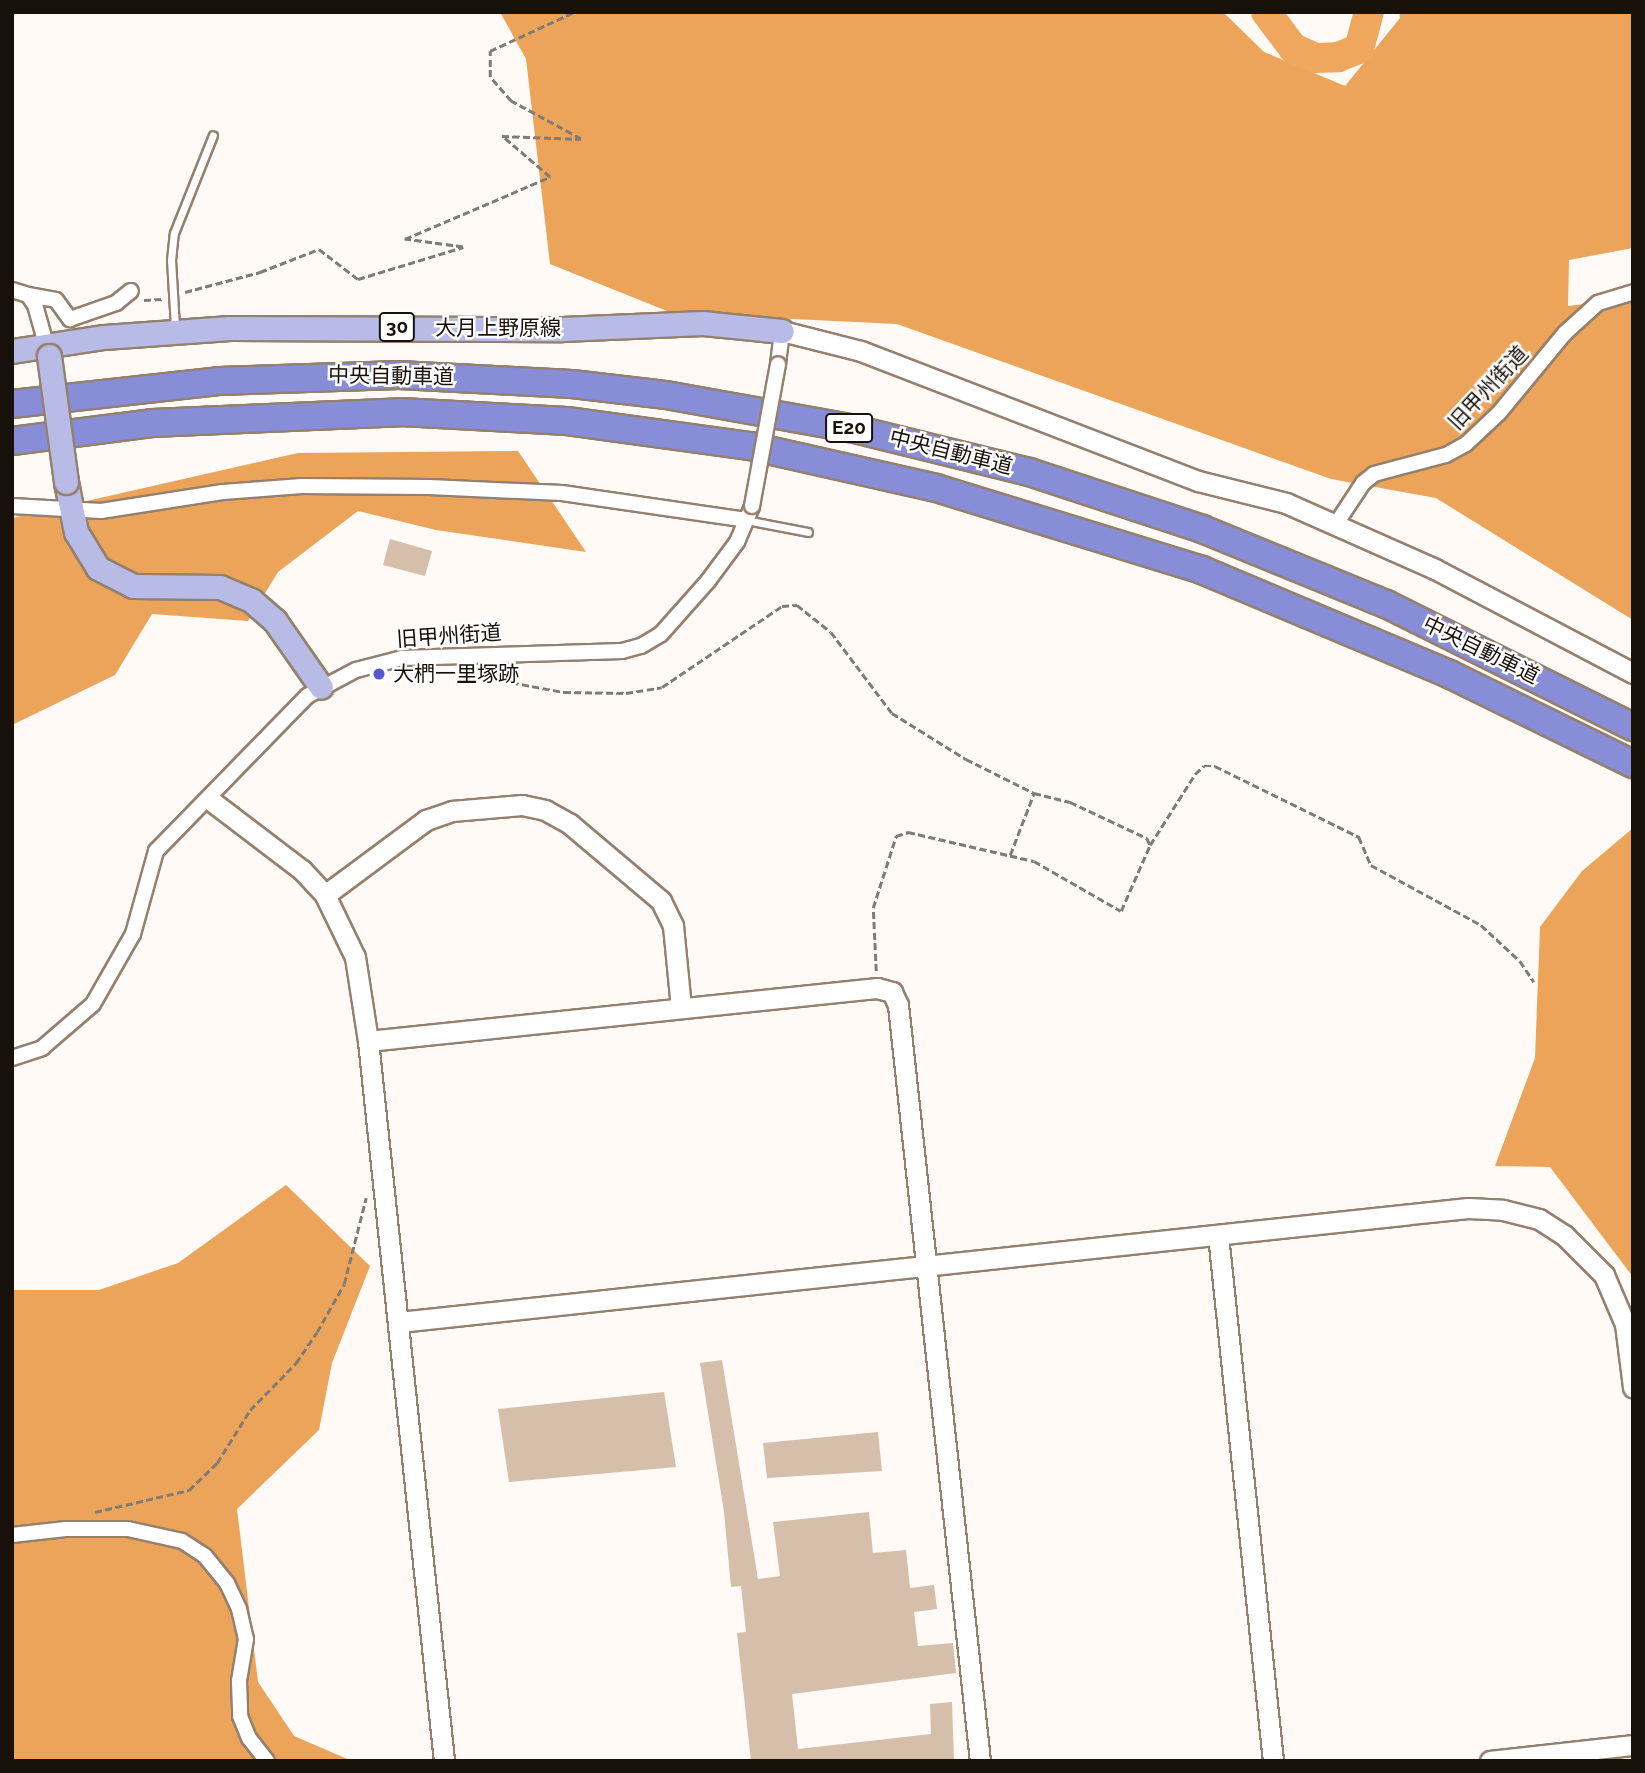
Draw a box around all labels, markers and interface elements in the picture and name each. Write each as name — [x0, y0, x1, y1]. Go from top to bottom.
road number: 30 — [378, 312, 416, 342]
street label: 大月上野原線 — [435, 315, 561, 341]
street label: 旧甲州街道 — [1443, 341, 1533, 435]
street label: 中央自動車道 — [328, 362, 454, 390]
road number: E20 — [824, 412, 874, 444]
street label: 中央自動車道 — [887, 425, 1015, 479]
street label: 中央自動車道 — [1419, 611, 1543, 689]
street label: 旧甲州街道 — [396, 620, 502, 652]
place label: 大椚一里塚跡 — [393, 661, 519, 687]
marker: 大椚一里塚跡 — [371, 666, 387, 682]

